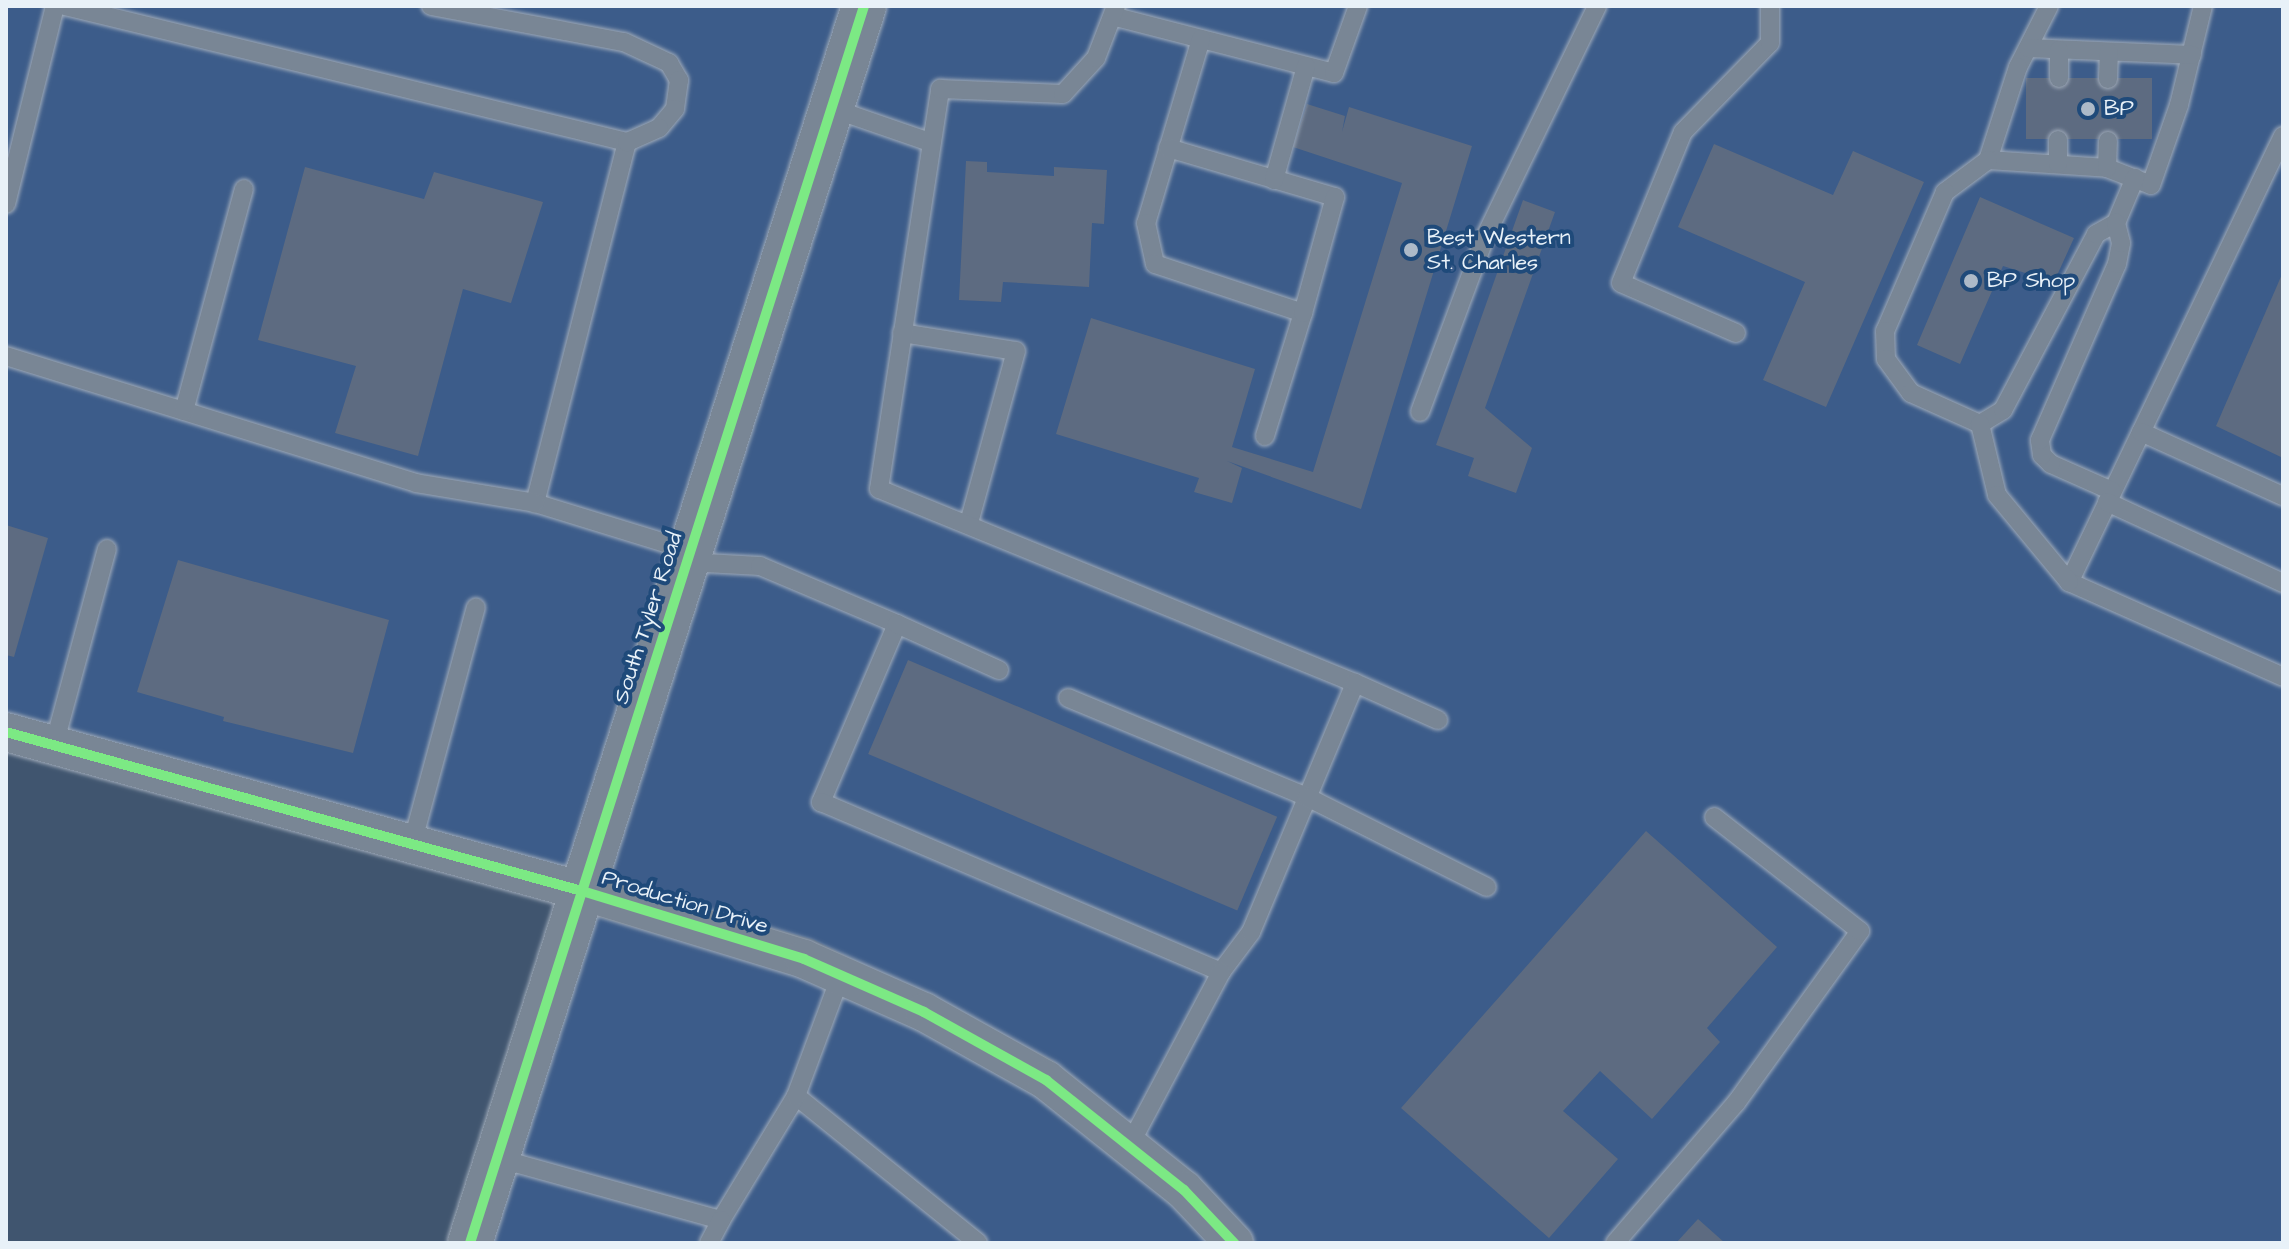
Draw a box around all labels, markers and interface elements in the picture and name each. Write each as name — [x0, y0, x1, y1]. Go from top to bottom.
place label: BP — [2104, 96, 2134, 122]
marker: BP — [2079, 100, 2097, 118]
place label: Best Western St. Charles — [1427, 224, 1571, 276]
marker: Best Western St. Charles — [1402, 241, 1420, 259]
place label: BP Shop — [1987, 268, 2075, 294]
marker: BP Shop — [1962, 272, 1980, 290]
street label: South Tyler Road — [608, 529, 688, 707]
street label: Production Drive — [599, 864, 771, 940]

